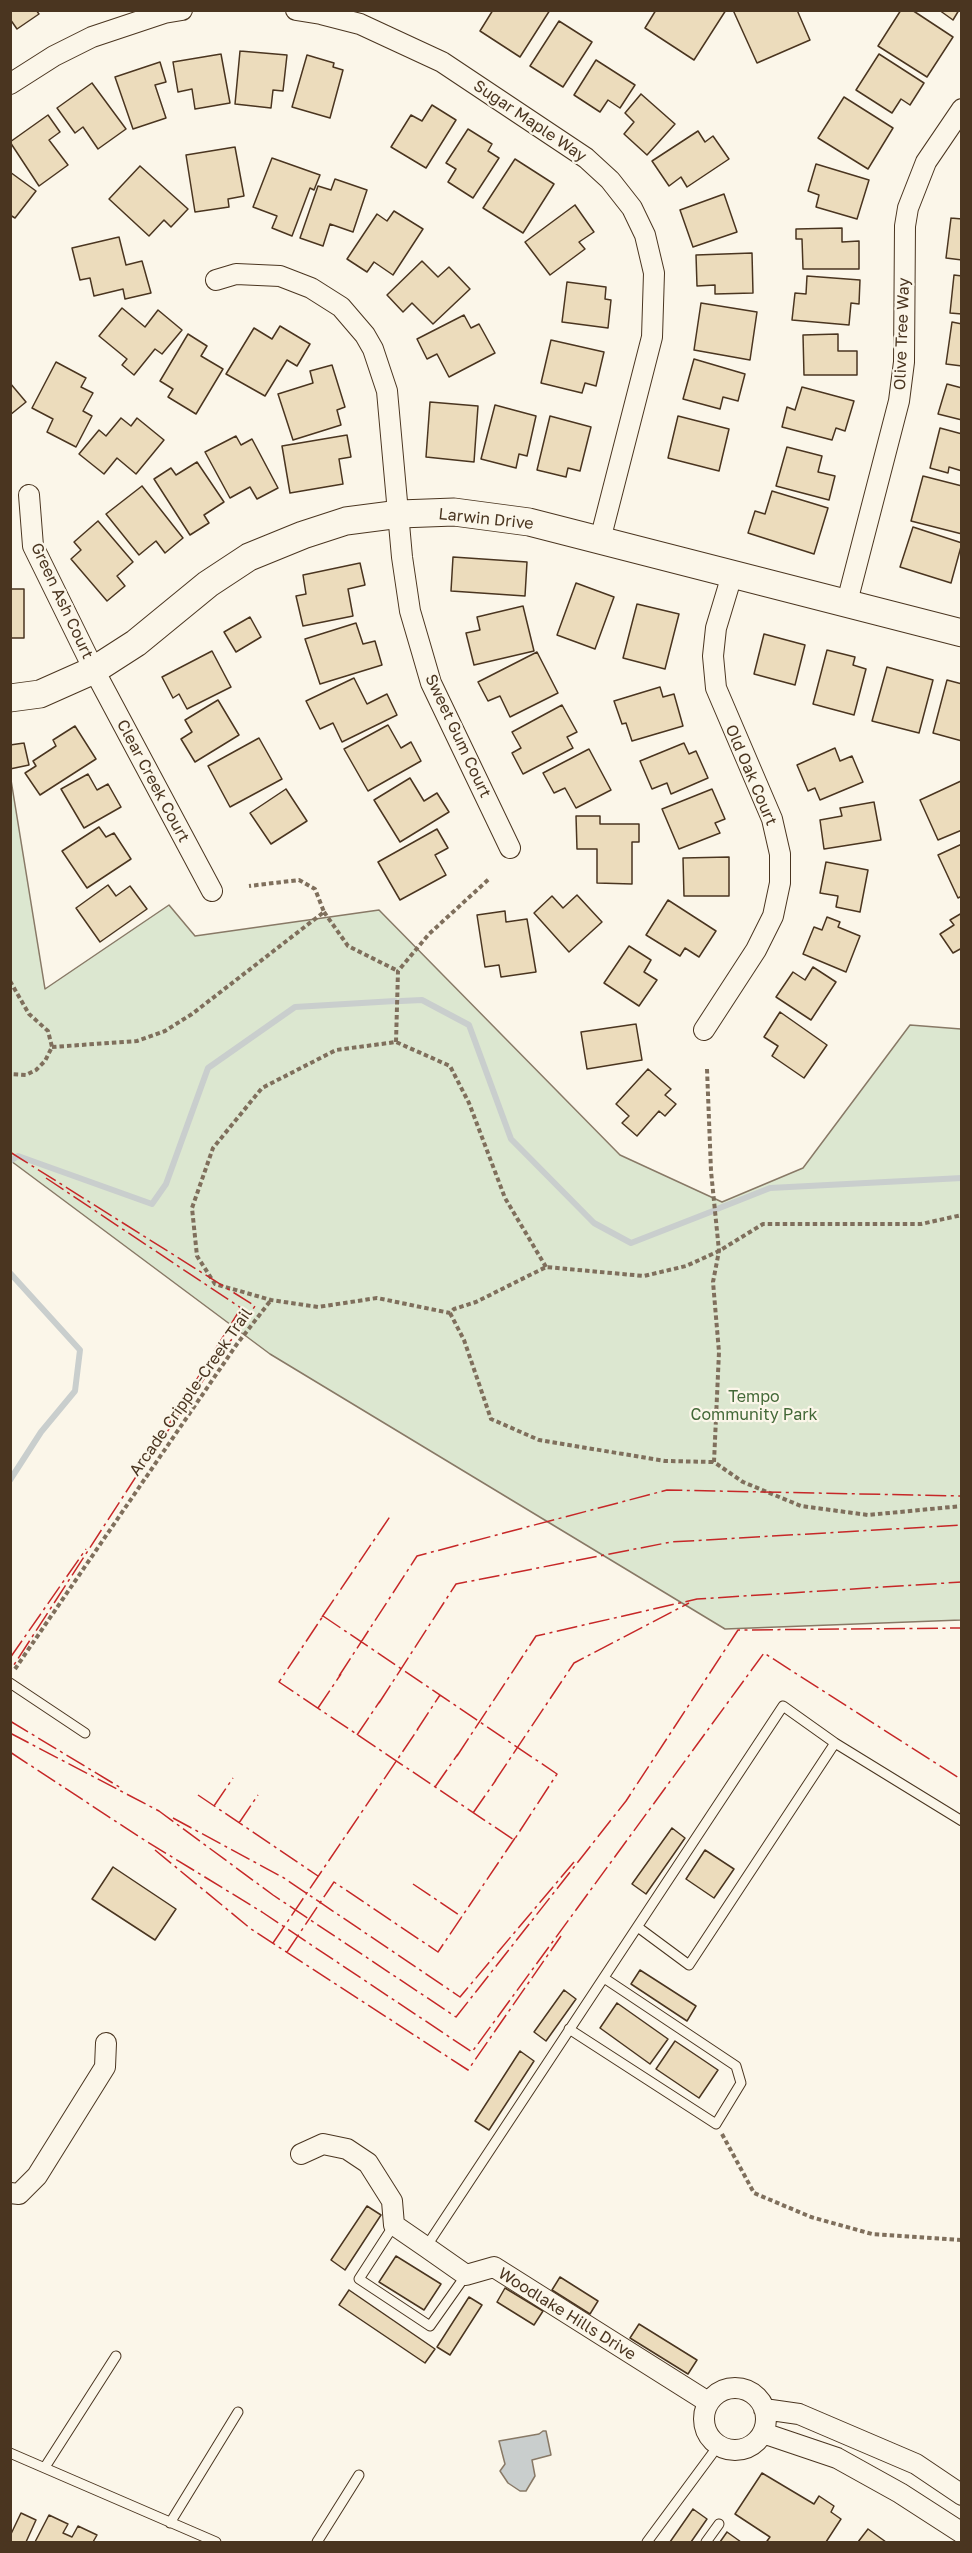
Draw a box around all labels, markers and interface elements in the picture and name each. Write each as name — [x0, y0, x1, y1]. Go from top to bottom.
street label: Sugar Maple Way — [470, 76, 590, 166]
street label: Olive Tree Way — [890, 277, 914, 391]
street label: Larwin Drive — [437, 504, 535, 534]
street label: Green Ash Court — [27, 540, 97, 662]
street label: Sweet Gum Court — [421, 671, 495, 801]
street label: Clear Creek Court — [113, 716, 193, 846]
street label: Old Oak Court — [721, 722, 781, 828]
street label: Arcade Cripple-Creek Trail — [126, 1304, 256, 1480]
park label: Tempo Community Park — [691, 1387, 817, 1425]
street label: Woodlake Hills Drive — [495, 2264, 639, 2364]

